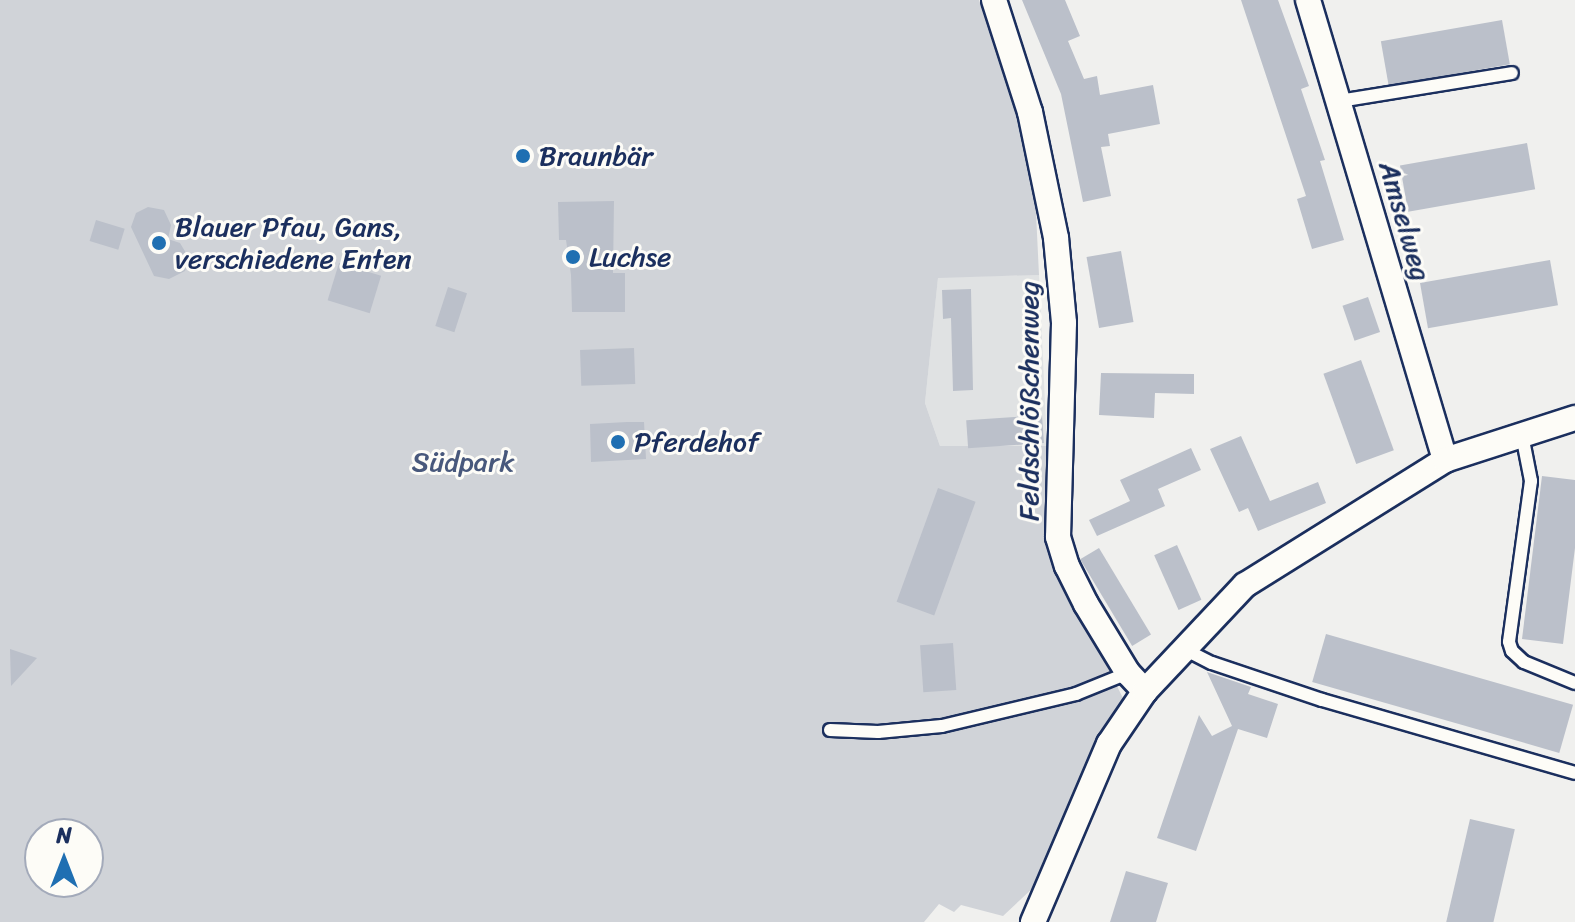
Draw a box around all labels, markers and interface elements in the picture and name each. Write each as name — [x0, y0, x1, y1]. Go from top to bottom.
place label: Braunbär — [539, 139, 653, 173]
marker: Braunbär — [514, 147, 532, 165]
street label: Amselweg — [1372, 157, 1438, 285]
place label: Blauer Pfau, Gans, verschiedene Enten — [175, 210, 414, 276]
marker: Blauer Pfau, Gans, verschiedene Enten — [150, 234, 168, 252]
place label: Luchse — [589, 240, 671, 274]
marker: Luchse — [564, 248, 582, 266]
street label: Feldschlößchenweg — [1012, 281, 1046, 521]
place label: Pferdehof — [634, 425, 759, 459]
marker: Pferdehof — [609, 433, 627, 451]
park label: Südpark — [412, 445, 514, 479]
text: N — [56, 816, 72, 855]
north arrow — [24, 818, 104, 898]

